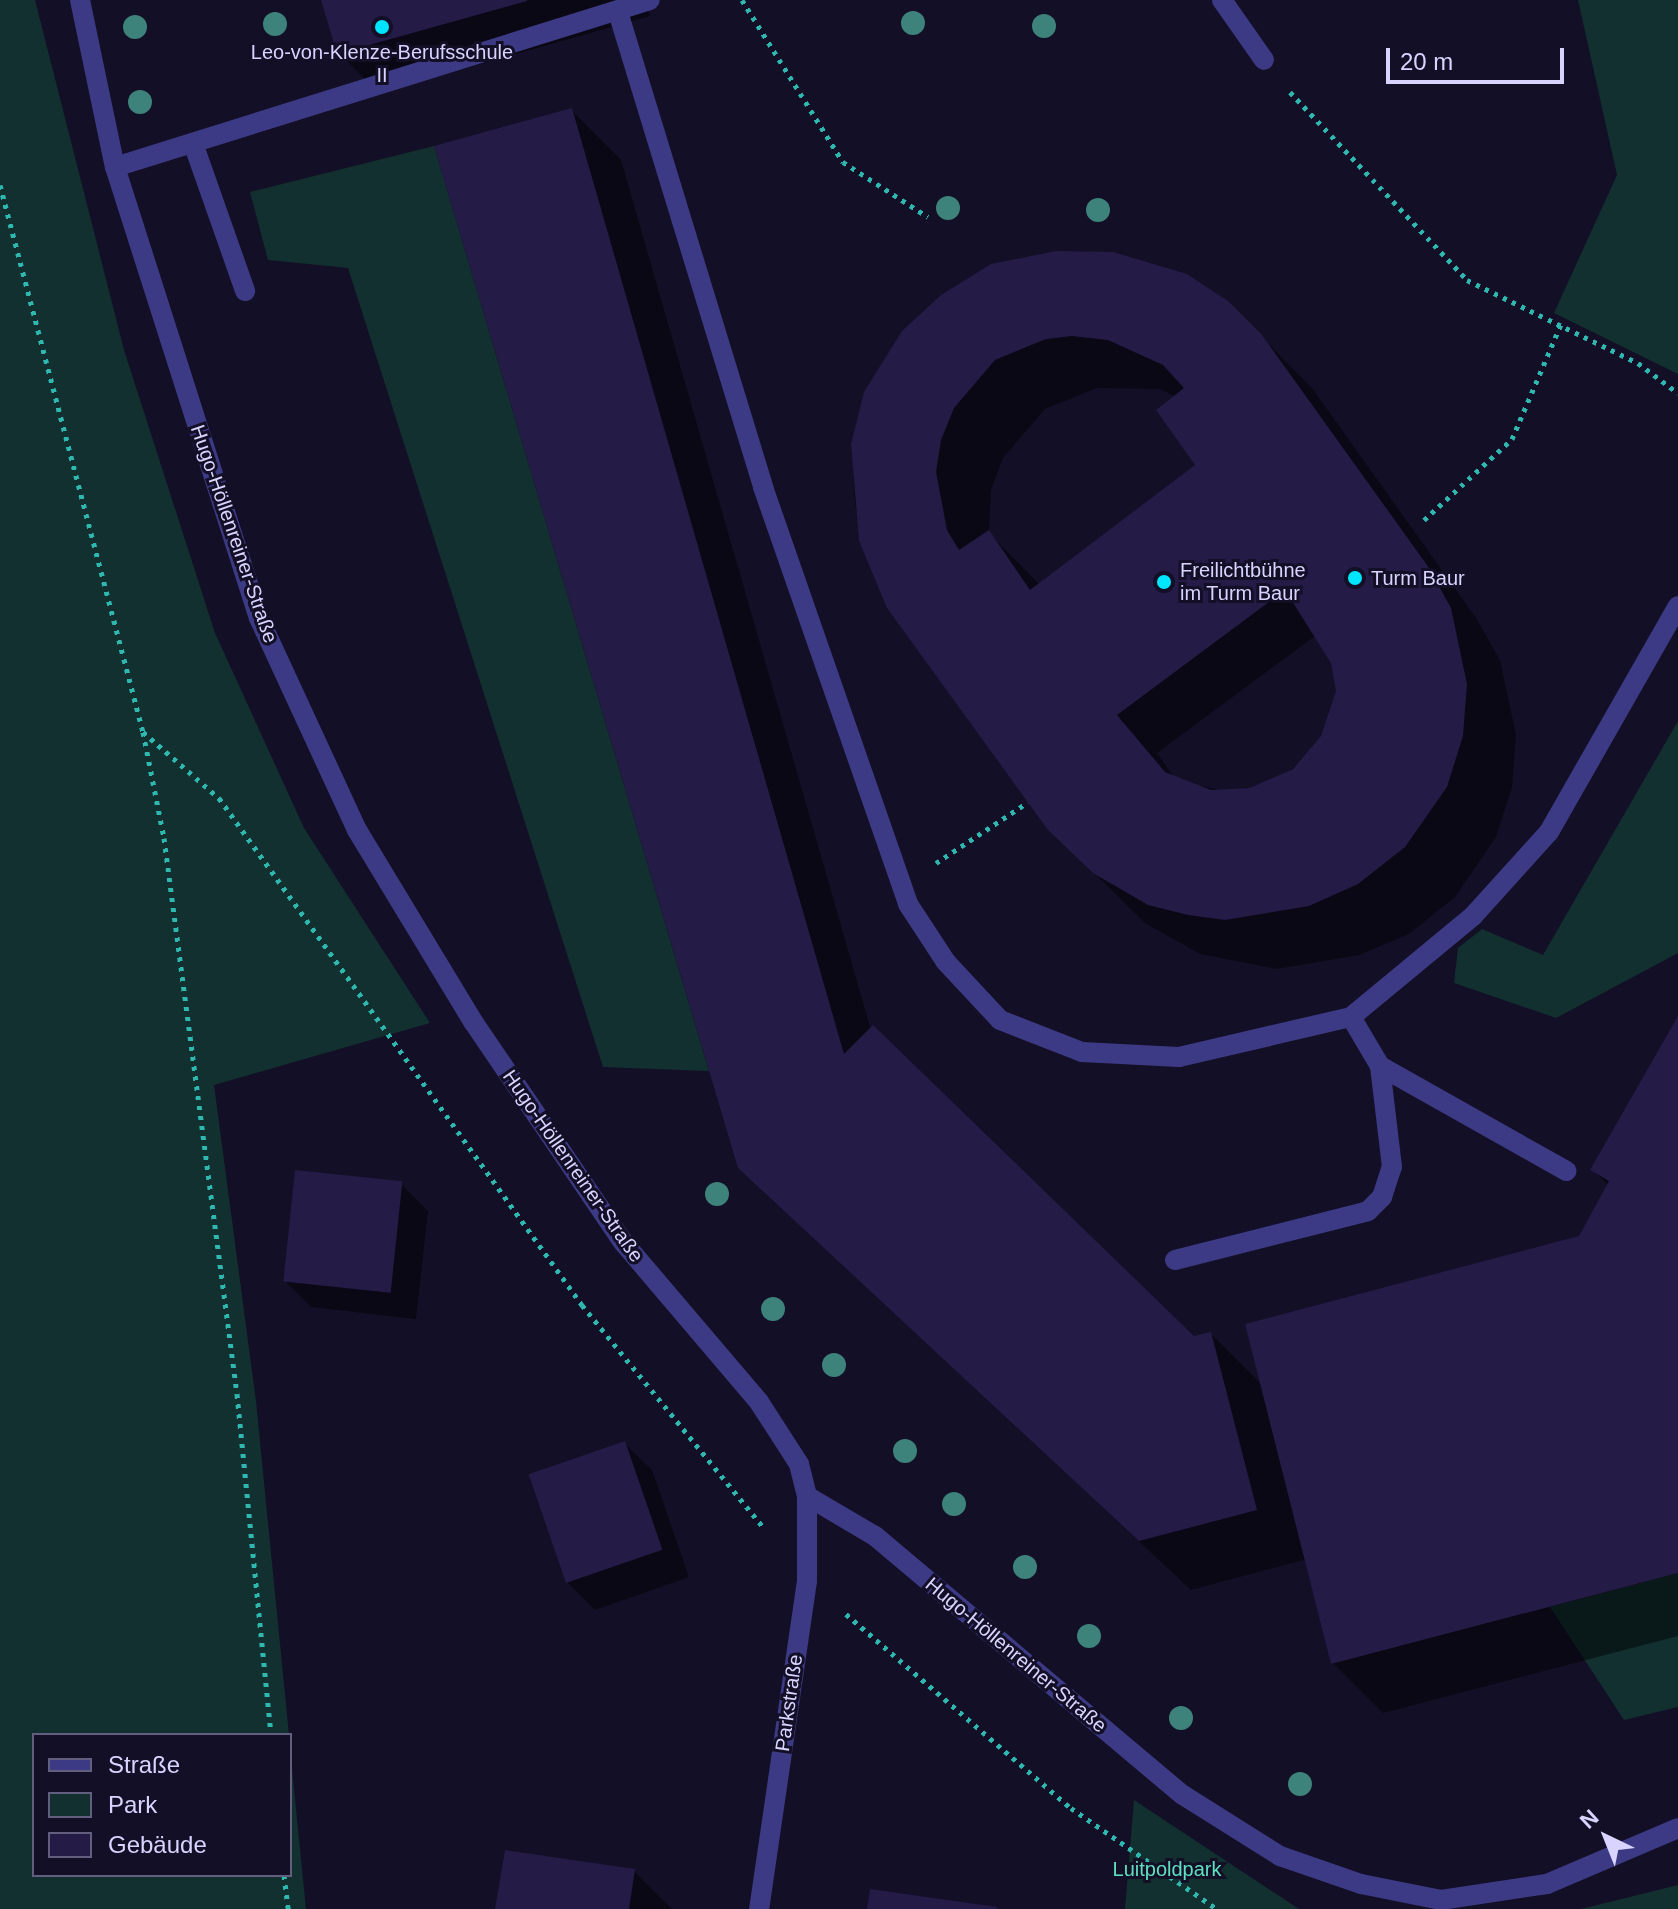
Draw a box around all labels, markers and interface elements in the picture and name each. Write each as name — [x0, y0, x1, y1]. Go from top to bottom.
marker: Leo-von-Klenze-Berufsschule II — [373, 18, 391, 36]
scale bar — [1390, 32, 1568, 82]
place label: Leo-von-Klenze-Berufsschule II — [251, 40, 513, 87]
text: 20 m — [1400, 48, 1453, 75]
street label: Hugo-Höllenreiner-Straße — [185, 422, 283, 646]
place label: Freilichtbühne im Turm Baur — [1180, 558, 1306, 605]
place label: Turm Baur — [1371, 566, 1465, 590]
marker: Turm Baur — [1346, 569, 1364, 587]
marker: Freilichtbühne im Turm Baur — [1155, 573, 1173, 591]
street label: Hugo-Höllenreiner-Straße — [498, 1065, 648, 1267]
street label: Hugo-Höllenreiner-Straße — [921, 1572, 1111, 1738]
street label: Parkstraße — [770, 1653, 808, 1753]
legend — [32, 1733, 292, 1877]
text: Straße — [108, 1751, 180, 1778]
text: Park — [108, 1791, 157, 1818]
north arrow — [1566, 1797, 1646, 1877]
text: N — [1575, 1805, 1604, 1834]
text: Gebäude — [108, 1831, 207, 1858]
park label: Luitpoldpark — [1113, 1857, 1221, 1881]

